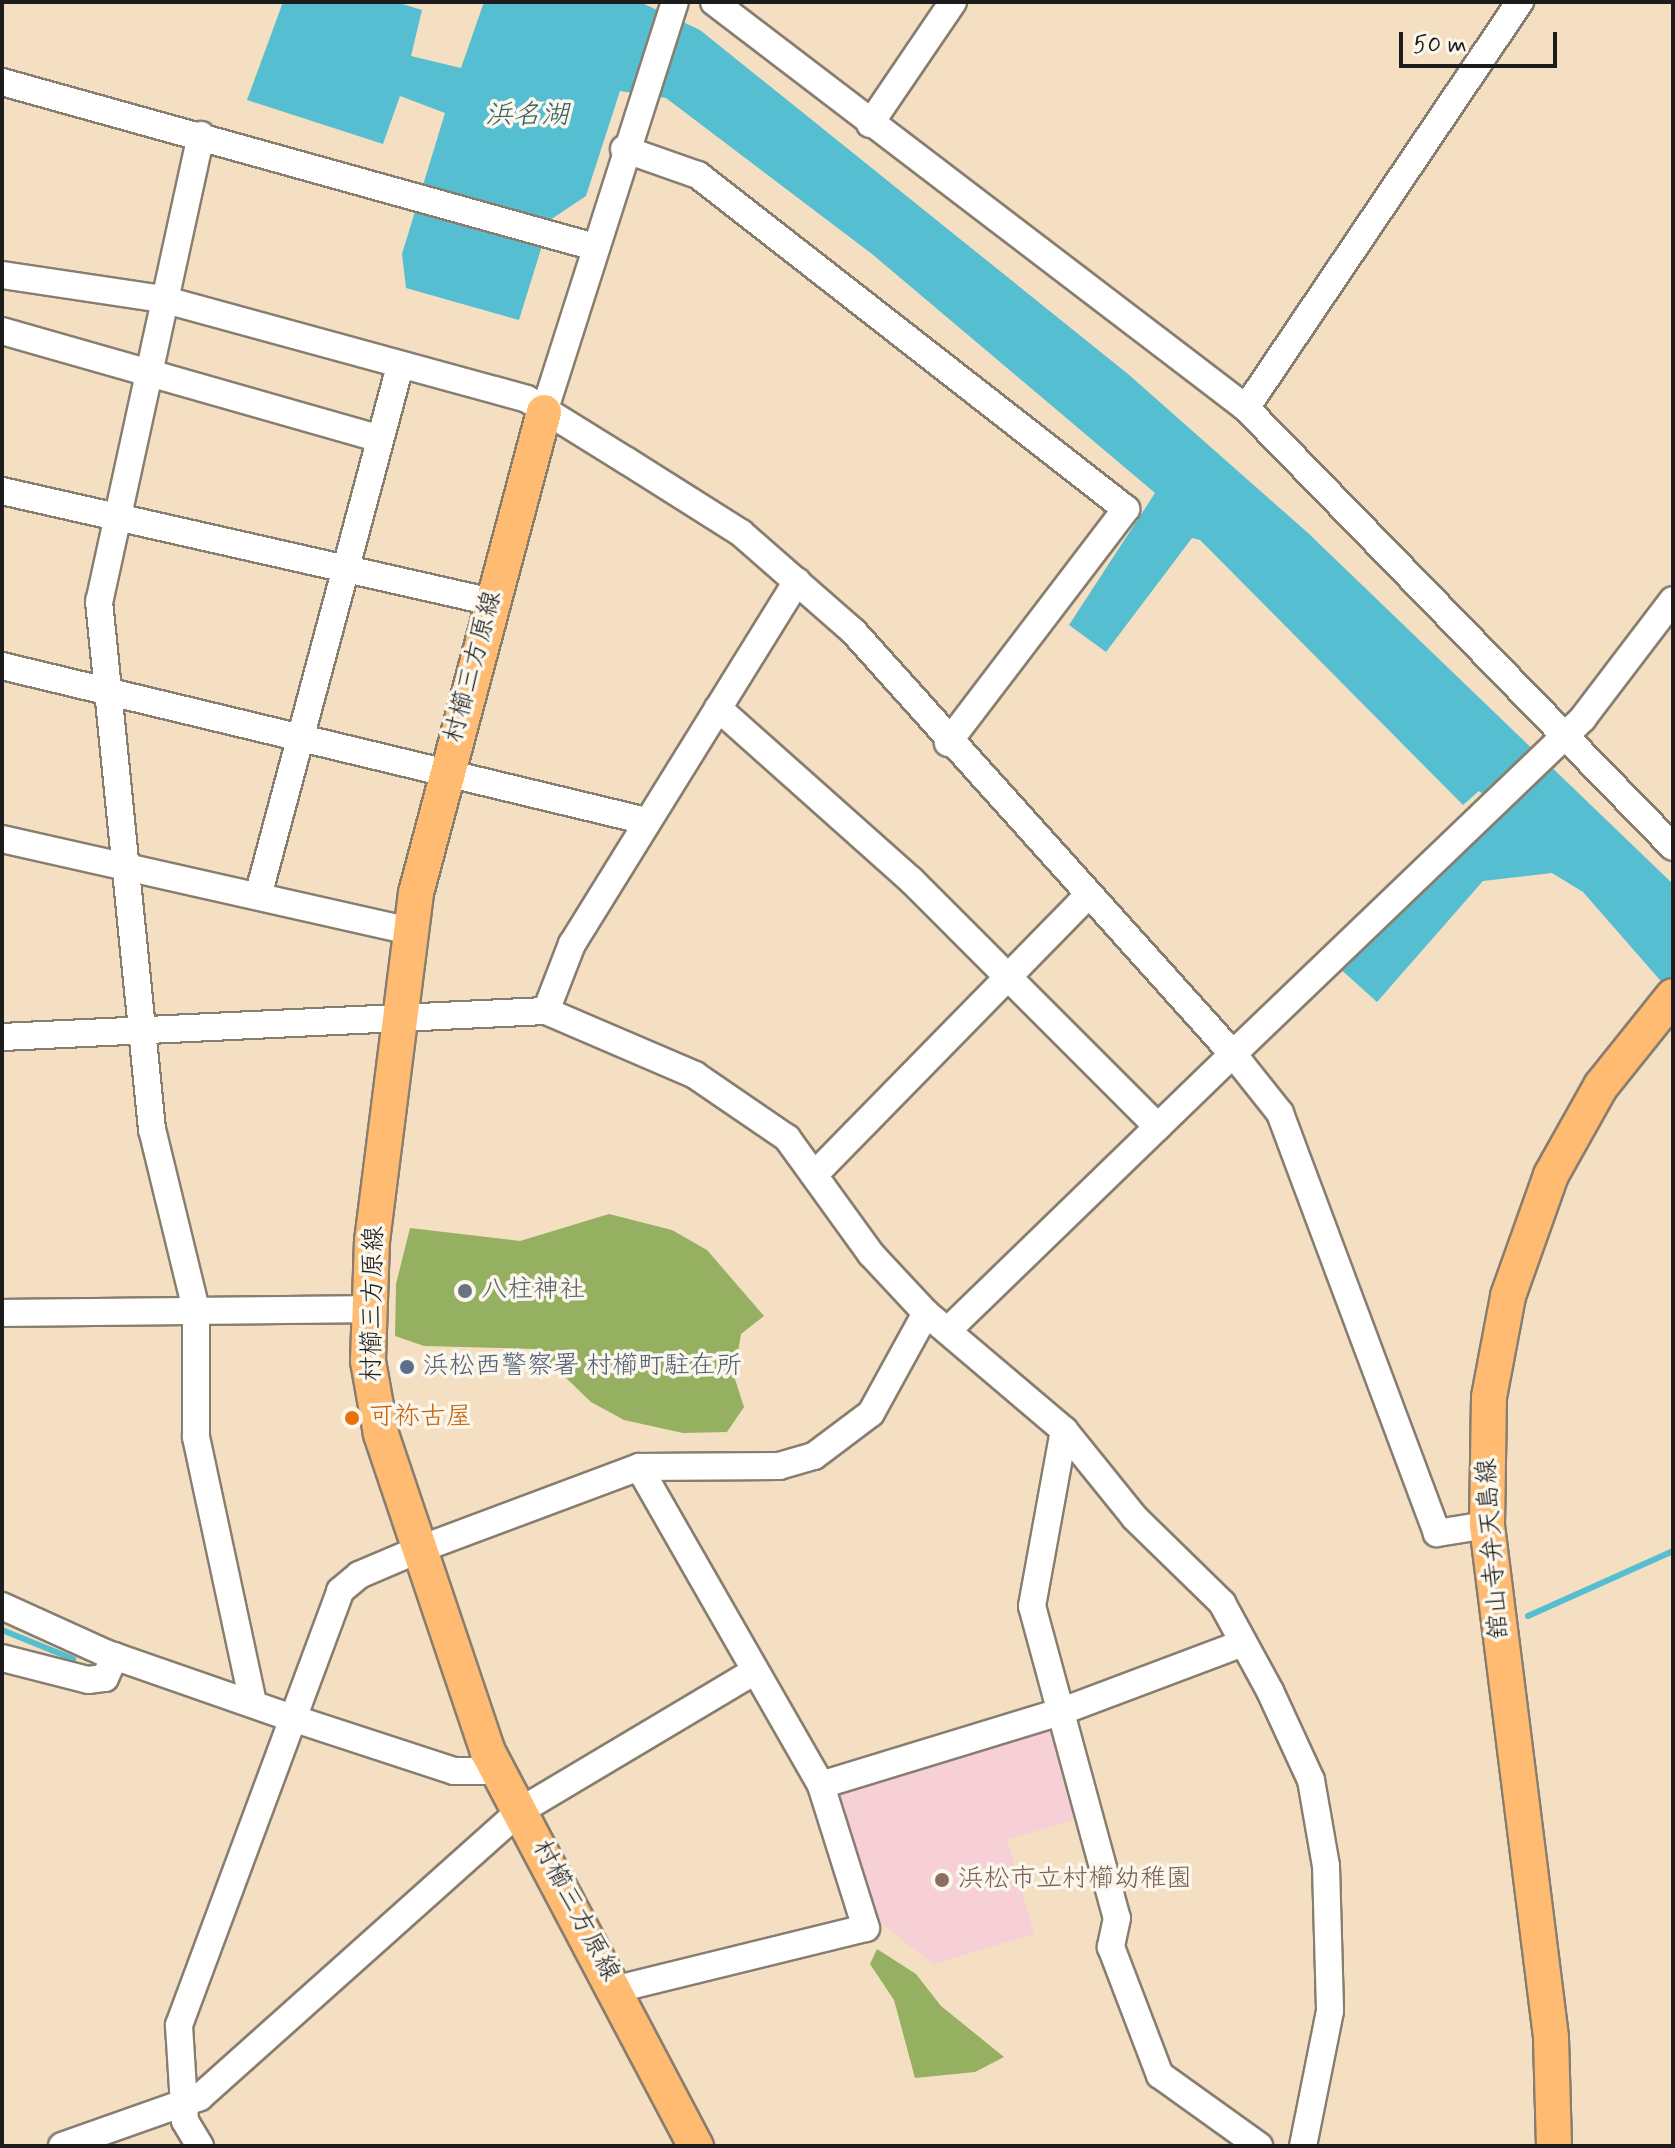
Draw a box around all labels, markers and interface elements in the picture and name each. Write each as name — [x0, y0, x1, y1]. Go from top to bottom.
scale bar — [1403, 16, 1561, 66]
text: 50 m — [1413, 30, 1467, 61]
water label: 浜名湖 — [485, 99, 569, 133]
street label: 村櫛三方原線 — [439, 588, 509, 746]
street label: 村櫛三方原線 — [357, 1226, 391, 1382]
place label: 八柱神社 — [481, 1275, 585, 1307]
marker: 八柱神社 — [456, 1282, 474, 1300]
place label: 浜松西警察署 村櫛町駐在所 — [423, 1351, 742, 1383]
marker: 浜松西警察署 村櫛町駐在所 — [398, 1358, 416, 1376]
place label: 可祢古屋 — [368, 1402, 472, 1434]
marker: 可祢古屋 — [343, 1409, 361, 1427]
street label: 舘山寺弁天島線 — [1472, 1457, 1516, 1641]
street label: 村櫛三方原線 — [525, 1835, 625, 1987]
place label: 浜松市立村櫛幼稚園 — [958, 1864, 1192, 1896]
marker: 浜松市立村櫛幼稚園 — [933, 1871, 951, 1889]

